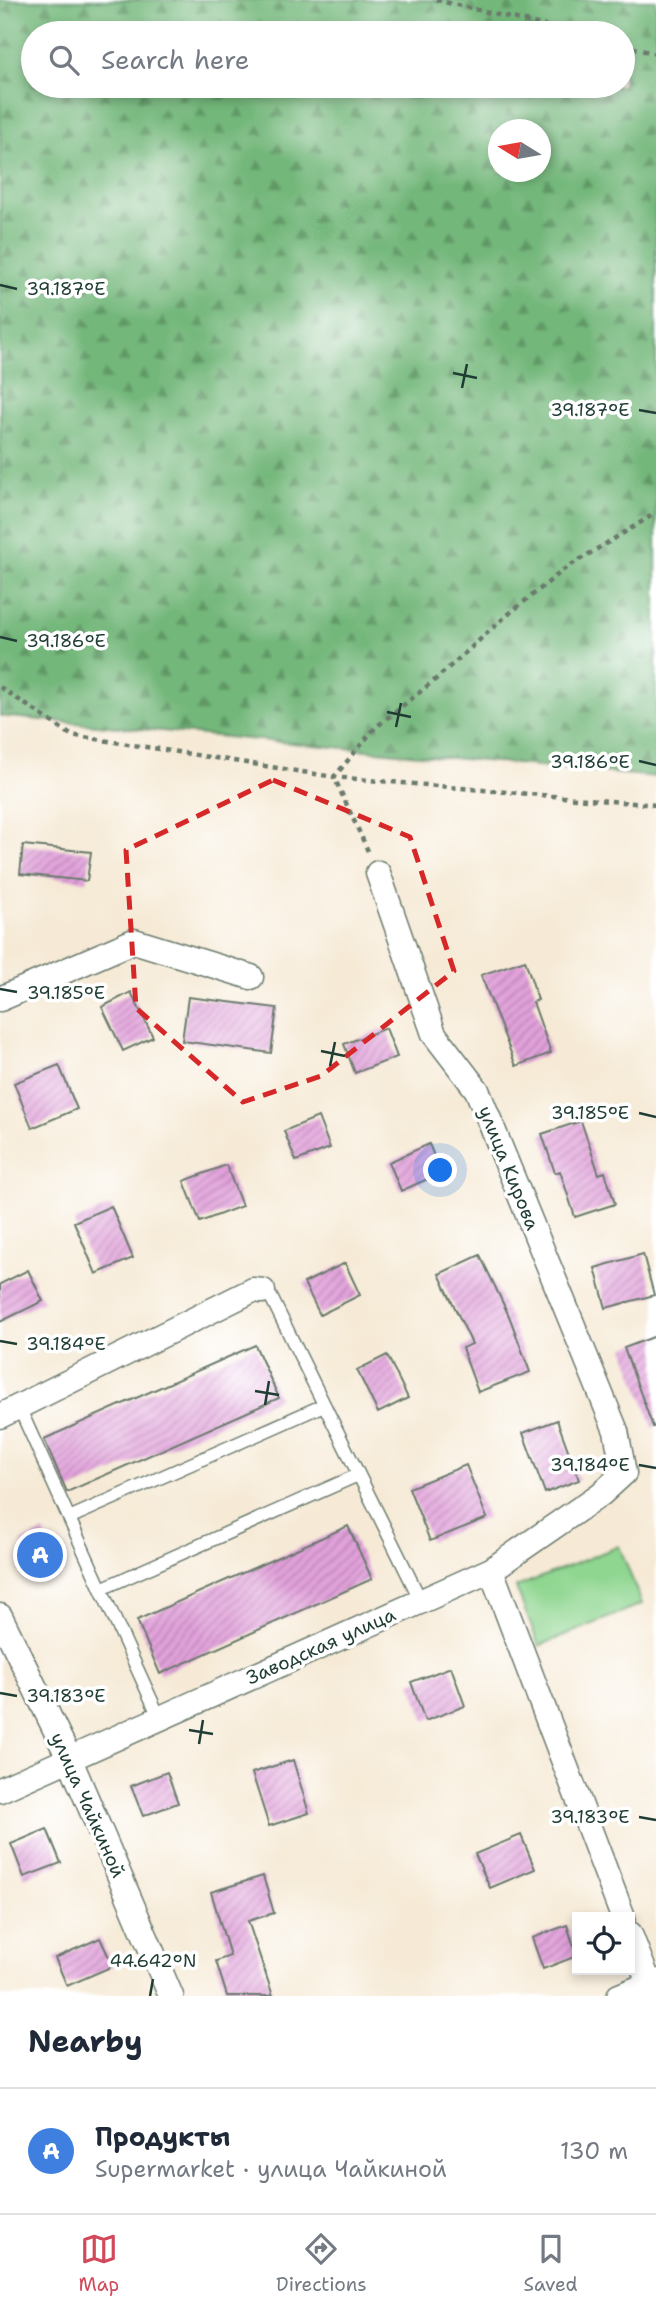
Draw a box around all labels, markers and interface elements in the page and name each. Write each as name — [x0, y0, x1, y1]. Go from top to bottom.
search box — [21, 21, 635, 98]
icon: search — [45, 41, 83, 79]
text: Search here — [101, 42, 250, 77]
north arrow — [488, 119, 551, 182]
text: 39.187°E — [26, 277, 106, 301]
text: 39.187°E — [550, 398, 630, 422]
text: 39.186°E — [26, 629, 106, 653]
text: 39.186°E — [550, 750, 630, 774]
text: 39.185°E — [27, 981, 105, 1005]
text: 39.185°E — [551, 1101, 629, 1125]
street label: улица Кирова — [473, 1102, 545, 1234]
your location — [423, 1153, 457, 1187]
text: 39.184°E — [26, 1332, 106, 1356]
text: 39.184°E — [550, 1453, 630, 1477]
pin: A — [17, 1529, 63, 1581]
street label: Заводская улица — [242, 1602, 400, 1690]
text: 39.183°E — [26, 1684, 106, 1708]
street label: улица Чайкиной — [45, 1728, 131, 1882]
text: 39.183°E — [550, 1805, 630, 1829]
map controls — [572, 1912, 635, 1975]
button: locate — [572, 1912, 635, 1975]
text: 44.642°N — [110, 1949, 196, 1973]
text: Nearby — [28, 2021, 143, 2062]
text: Продукты — [95, 2119, 230, 2154]
text: A — [42, 2136, 60, 2166]
text: 130 m — [560, 2136, 628, 2166]
text: Supermarket · улица Чайкиной — [95, 2154, 447, 2184]
tab: Map — [78, 2230, 119, 2297]
tab: Directions — [276, 2230, 367, 2297]
tab: Saved — [524, 2230, 578, 2297]

